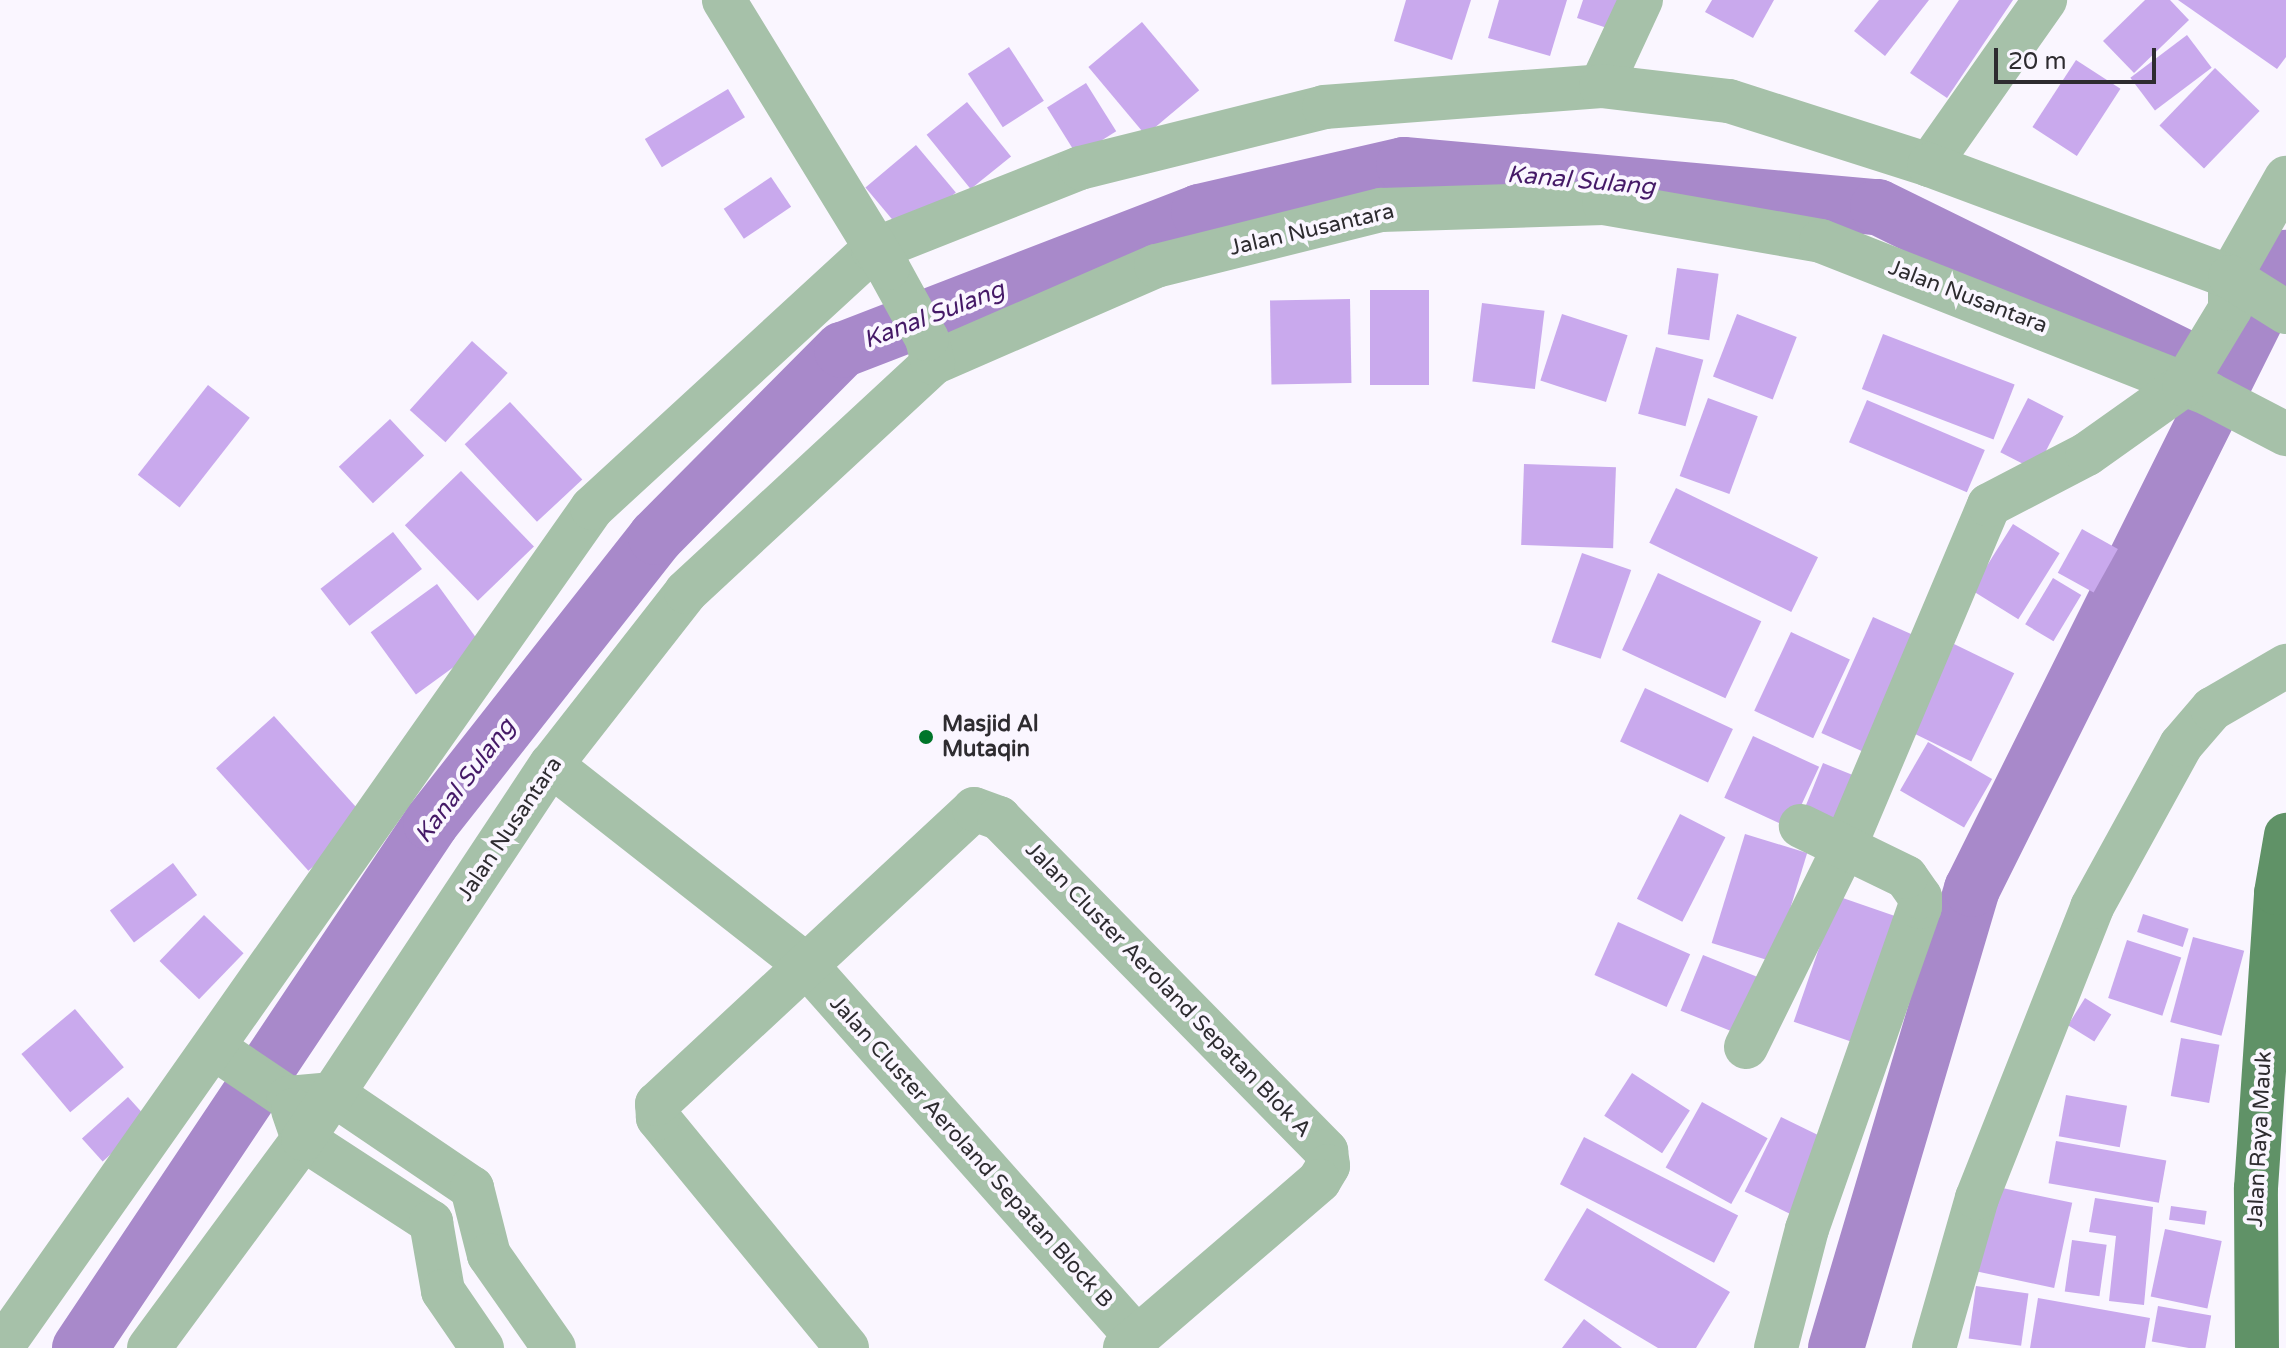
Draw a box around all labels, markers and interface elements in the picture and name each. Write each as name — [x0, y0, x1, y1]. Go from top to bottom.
scale bar — [1998, 32, 2160, 82]
text: 20 m — [2008, 47, 2066, 76]
water label: Kanal Sulang — [1506, 160, 1656, 202]
street label: Jalan Nusantara — [1227, 198, 1397, 262]
street label: Jalan Nusantara — [1885, 255, 2051, 339]
water label: Kanal Sulang — [860, 275, 1008, 355]
place label: Masjid Al Mutaqin — [942, 711, 1039, 762]
water label: Kanal Sulang — [409, 713, 521, 849]
marker: Masjid Al Mutaqin — [917, 728, 935, 746]
street label: Jalan Nusantara — [452, 752, 568, 906]
street label: Jalan Cluster Aeroland Sepatan Blok A — [1020, 837, 1316, 1143]
street label: Jalan Cluster Aeroland Sepatan Block B — [824, 991, 1118, 1313]
street label: Jalan Raya Mauk — [2242, 1050, 2278, 1228]

